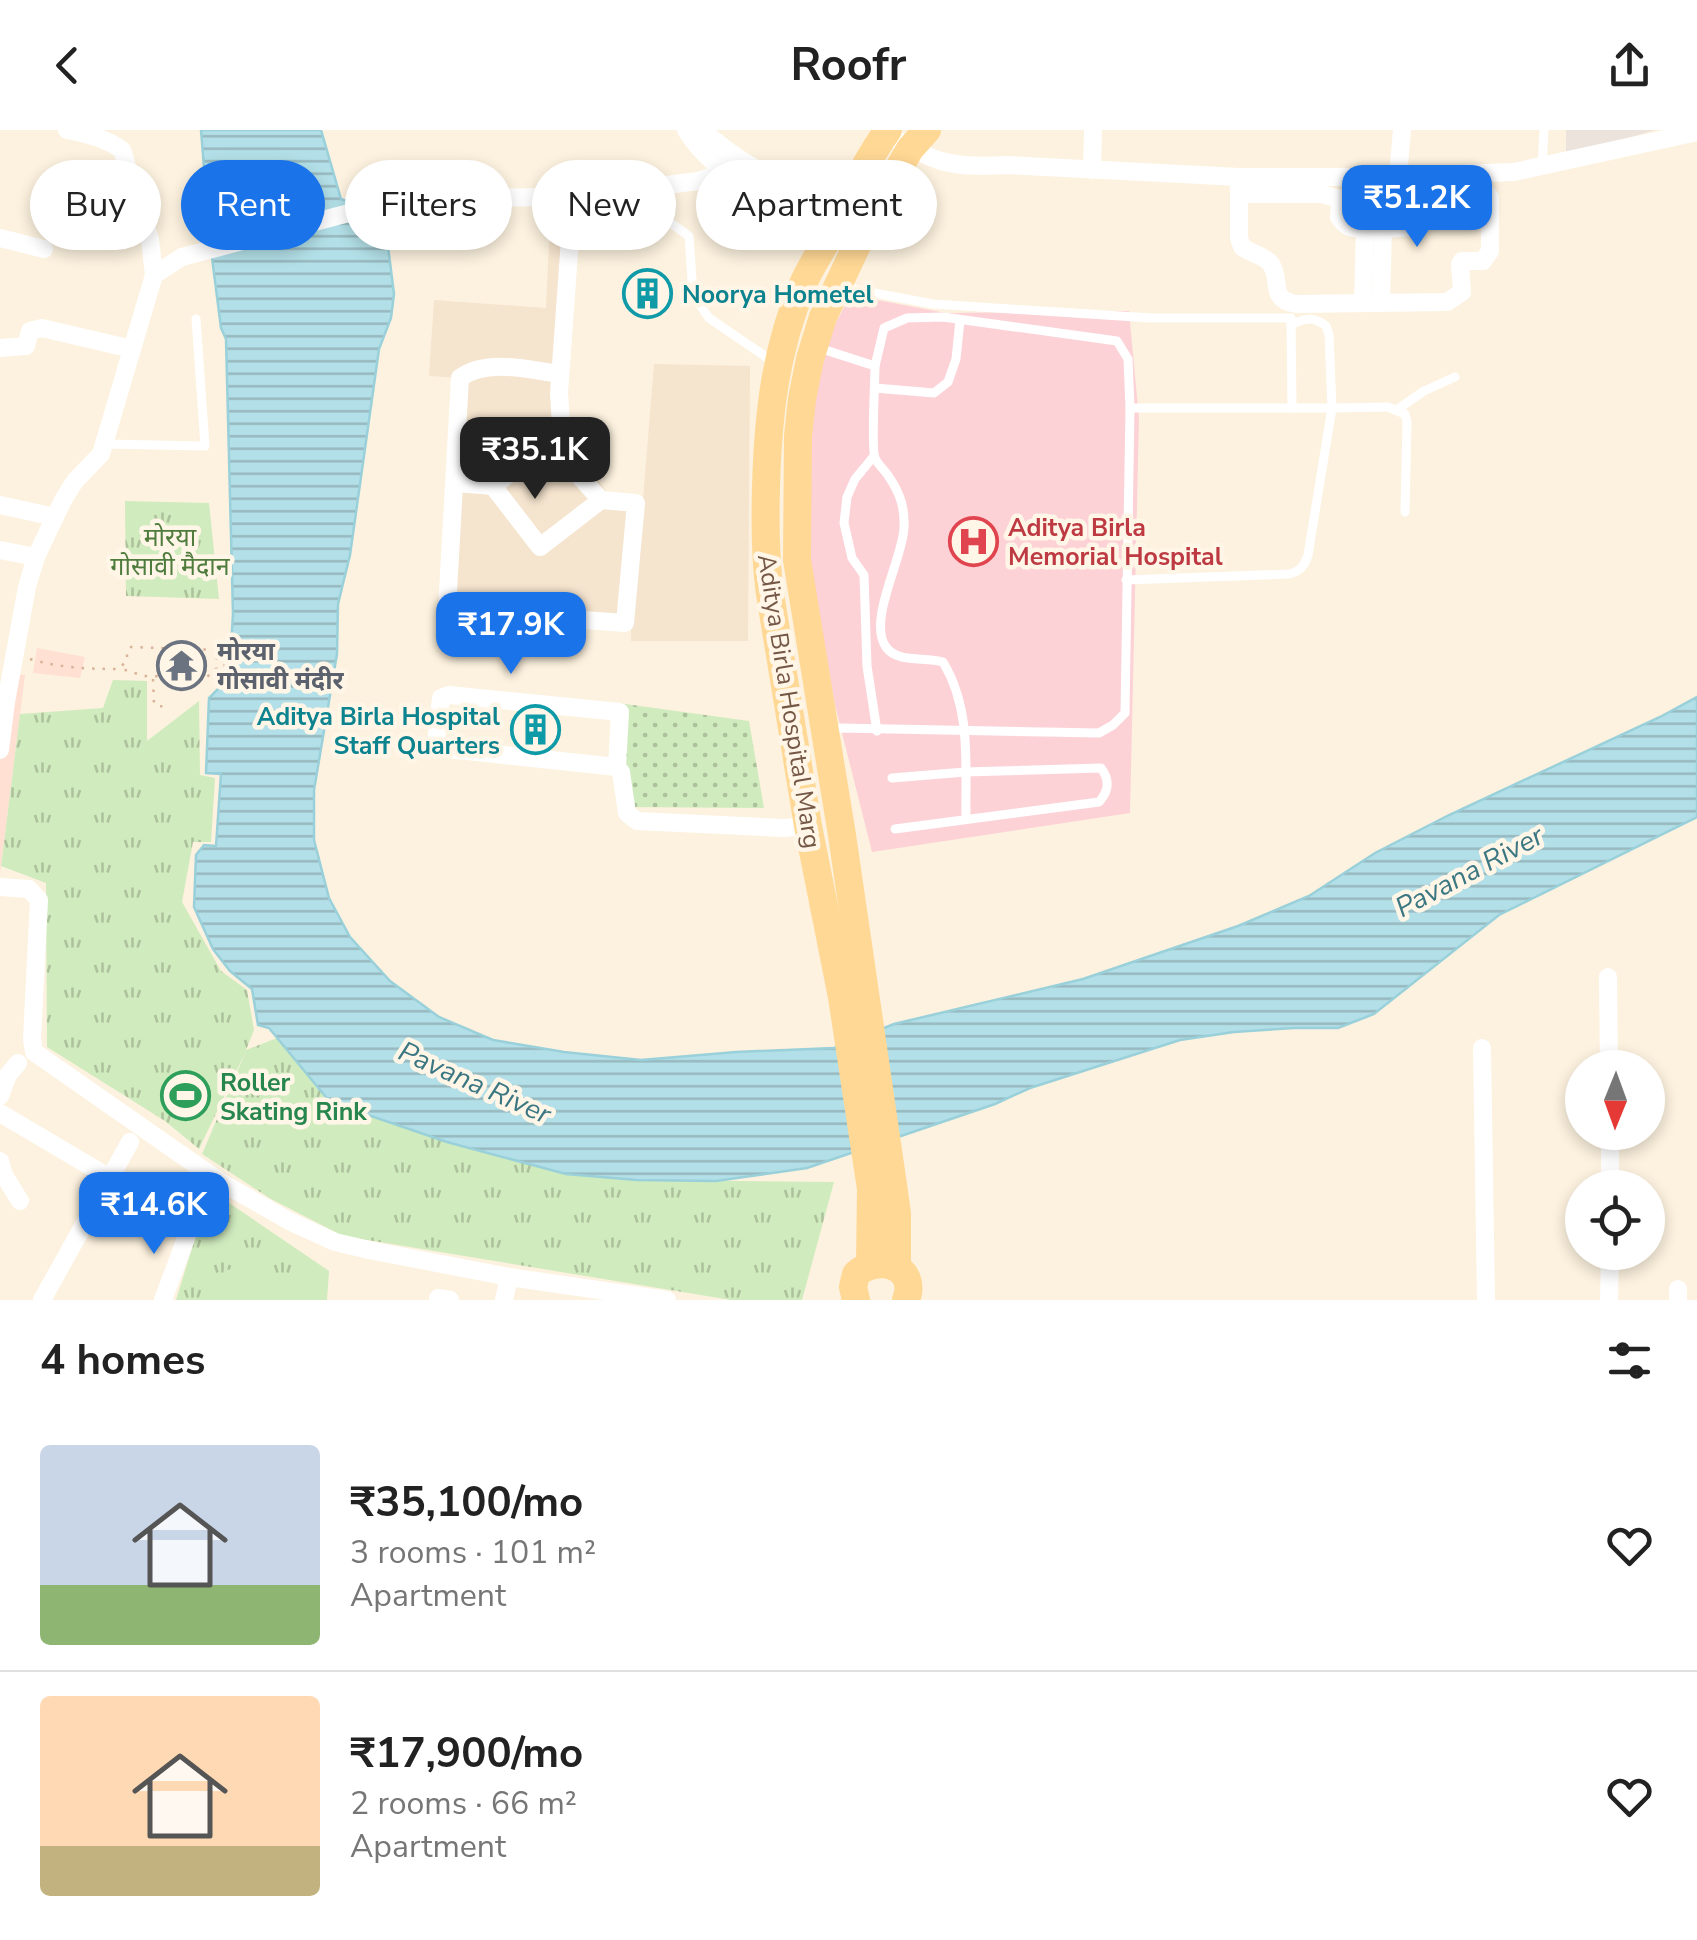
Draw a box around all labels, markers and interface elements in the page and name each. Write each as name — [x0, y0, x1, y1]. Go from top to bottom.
text: Roofr — [791, 35, 906, 96]
icon: back — [40, 38, 95, 93]
icon: share — [1602, 38, 1657, 93]
chip: Buy — [30, 160, 161, 250]
chip: Rent — [181, 160, 325, 250]
chip: Filters — [345, 160, 512, 250]
chip: New — [532, 160, 676, 250]
chip: Apartment — [696, 160, 937, 250]
pin: ₹51.2K — [1336, 165, 1498, 250]
text: ₹51.2K — [1364, 176, 1470, 219]
building icon: Noorya Hometel — [621, 268, 673, 320]
place label: Noorya Hometel — [682, 278, 874, 312]
pin: ₹35.1K — [454, 417, 616, 502]
text: ₹35.1K — [482, 428, 588, 471]
place label: Aditya Birla Memorial Hospital — [1008, 511, 1223, 574]
hospital icon: Aditya Birla Memorial Hospital — [947, 515, 999, 567]
park label: मोरया गोसावी मैदान — [110, 521, 231, 584]
street label: Aditya Birla Hospital Marg — [749, 552, 829, 851]
pin: ₹17.9K — [430, 592, 592, 677]
text: ₹17.9K — [458, 603, 564, 646]
place label: मोरया गोसावी मंदीर — [217, 635, 344, 698]
temple icon: मोरया गोसावी मंदीर — [156, 639, 208, 691]
place label: Aditya Birla Hospital Staff Quarters — [257, 700, 500, 763]
building icon: Aditya Birla Hospital Staff Quarters — [509, 704, 561, 756]
water label: Pavana River — [1389, 816, 1551, 927]
water label: Pavana River — [392, 1032, 558, 1134]
north arrow — [1565, 1050, 1665, 1150]
map controls — [1565, 1050, 1665, 1270]
place label: Roller Skating Rink — [220, 1066, 367, 1129]
sports icon: Roller Skating Rink — [159, 1070, 211, 1122]
button: locate — [1565, 1170, 1665, 1270]
pin: ₹14.6K — [73, 1172, 235, 1257]
text: ₹14.6K — [101, 1183, 207, 1226]
text: 4 homes — [40, 1332, 205, 1389]
icon: filters — [1602, 1333, 1657, 1388]
text: ₹35,100/mo — [350, 1474, 583, 1531]
icon: home — [120, 1485, 240, 1605]
icon: heart — [1602, 1518, 1657, 1573]
text: 3 rooms · 101 m² — [350, 1531, 596, 1574]
text: Apartment — [350, 1574, 506, 1617]
text: ₹17,900/mo — [350, 1725, 583, 1782]
icon: home — [120, 1736, 240, 1856]
icon: heart — [1602, 1769, 1657, 1824]
text: 2 rooms · 66 m² — [350, 1782, 577, 1825]
text: Apartment — [350, 1825, 506, 1868]

